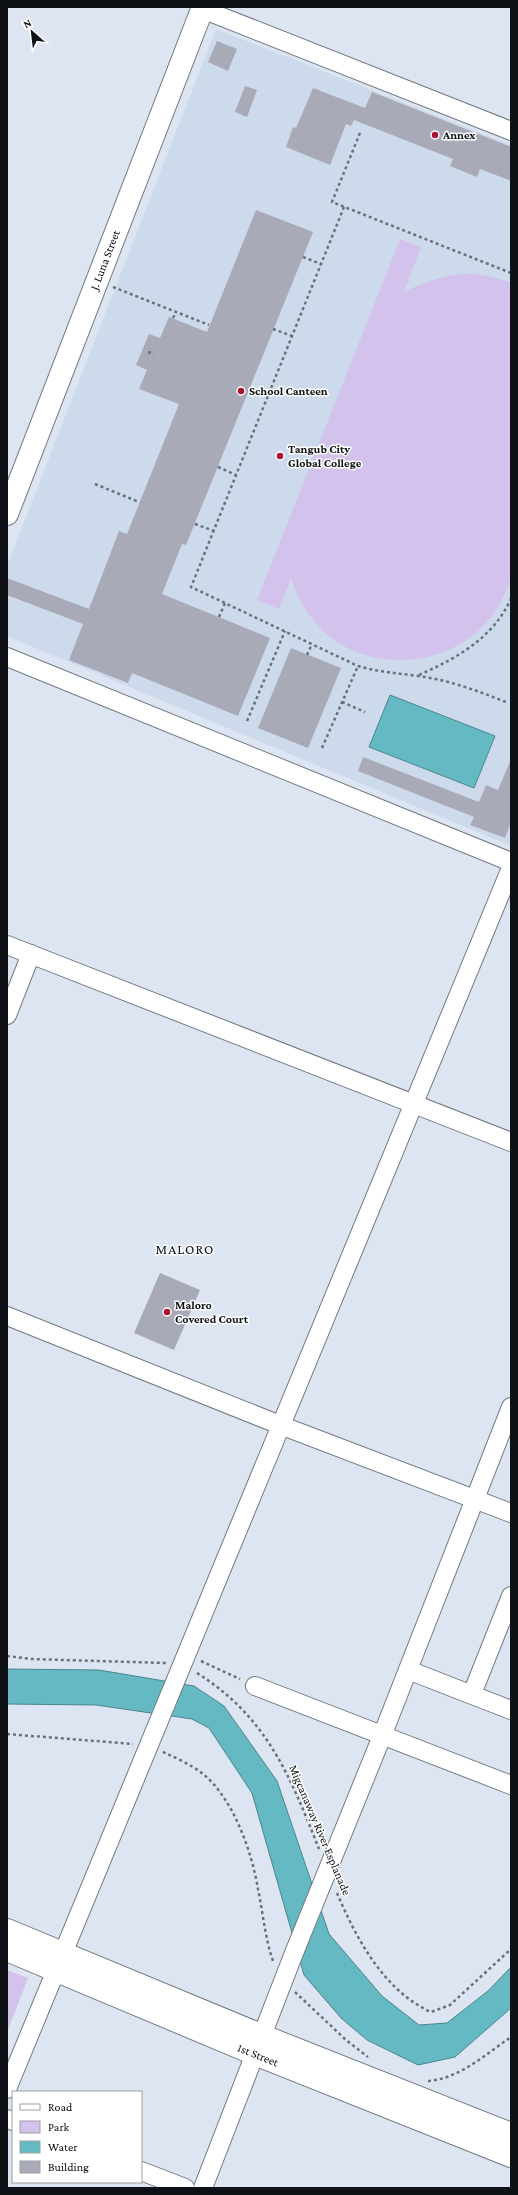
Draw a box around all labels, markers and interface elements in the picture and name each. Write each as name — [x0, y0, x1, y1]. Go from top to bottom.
north arrow — [12, 12, 52, 52]
text: N — [21, 16, 34, 30]
place label: Annex — [442, 128, 476, 142]
marker: Annex — [430, 130, 440, 140]
street label: J. Luna Street — [87, 227, 123, 293]
place label: School Canteen — [249, 384, 328, 398]
marker: School Canteen — [236, 386, 246, 396]
place label: Tangub City Global College — [288, 442, 362, 470]
marker: Tangub City Global College — [275, 451, 285, 461]
district label: MALORO — [156, 1241, 214, 1257]
place label: Maloro Covered Court — [175, 1298, 249, 1326]
marker: Maloro Covered Court — [162, 1307, 172, 1317]
street label: Migcanaway River Esplanade — [286, 1763, 354, 1897]
street label: 1st Street — [235, 2040, 282, 2070]
legend — [12, 2091, 142, 2183]
text: Road — [48, 2100, 73, 2114]
text: Park — [48, 2120, 70, 2134]
text: Water — [48, 2140, 78, 2154]
text: Building — [48, 2160, 89, 2174]

